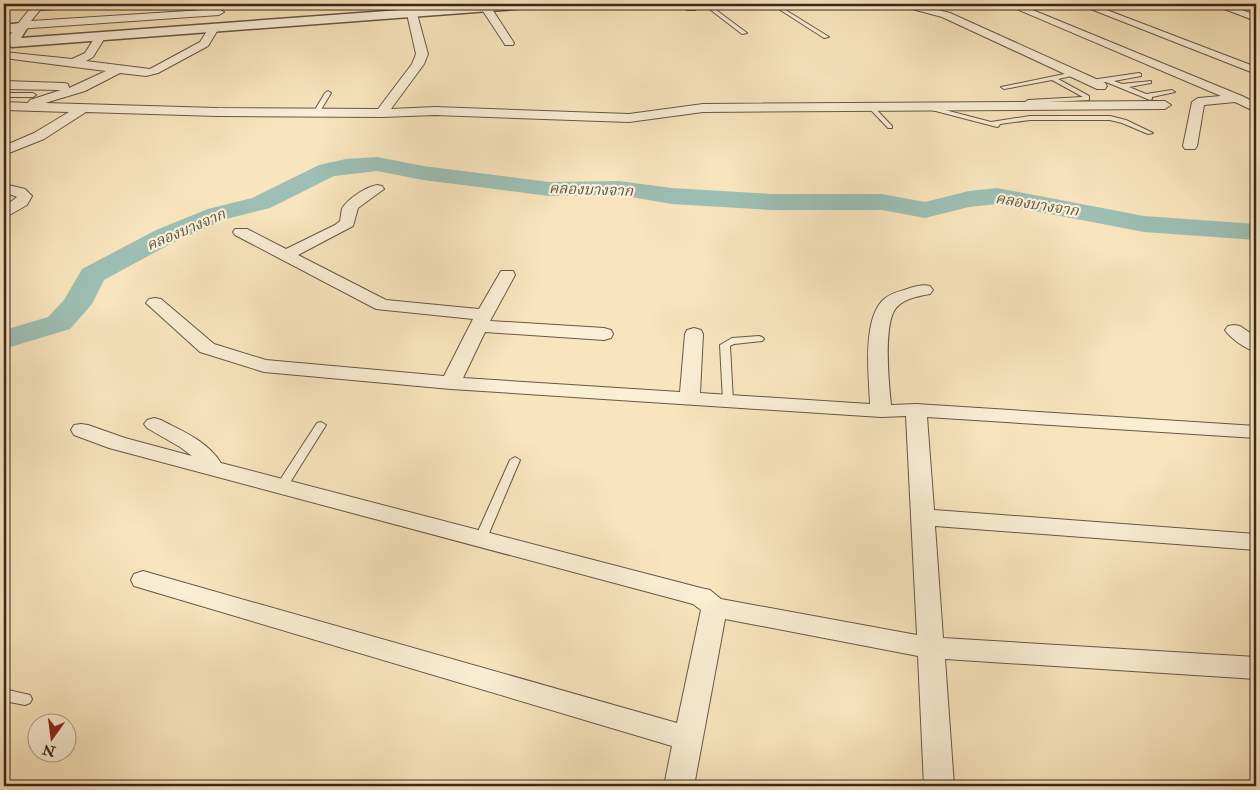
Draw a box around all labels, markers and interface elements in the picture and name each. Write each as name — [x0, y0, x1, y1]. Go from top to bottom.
water label: คลองบางจาก — [549, 179, 634, 201]
water label: คลองบางจาก — [994, 189, 1081, 221]
water label: คลองบางจาก — [144, 204, 229, 255]
north arrow — [28, 712, 78, 762]
text: N — [40, 740, 58, 760]

